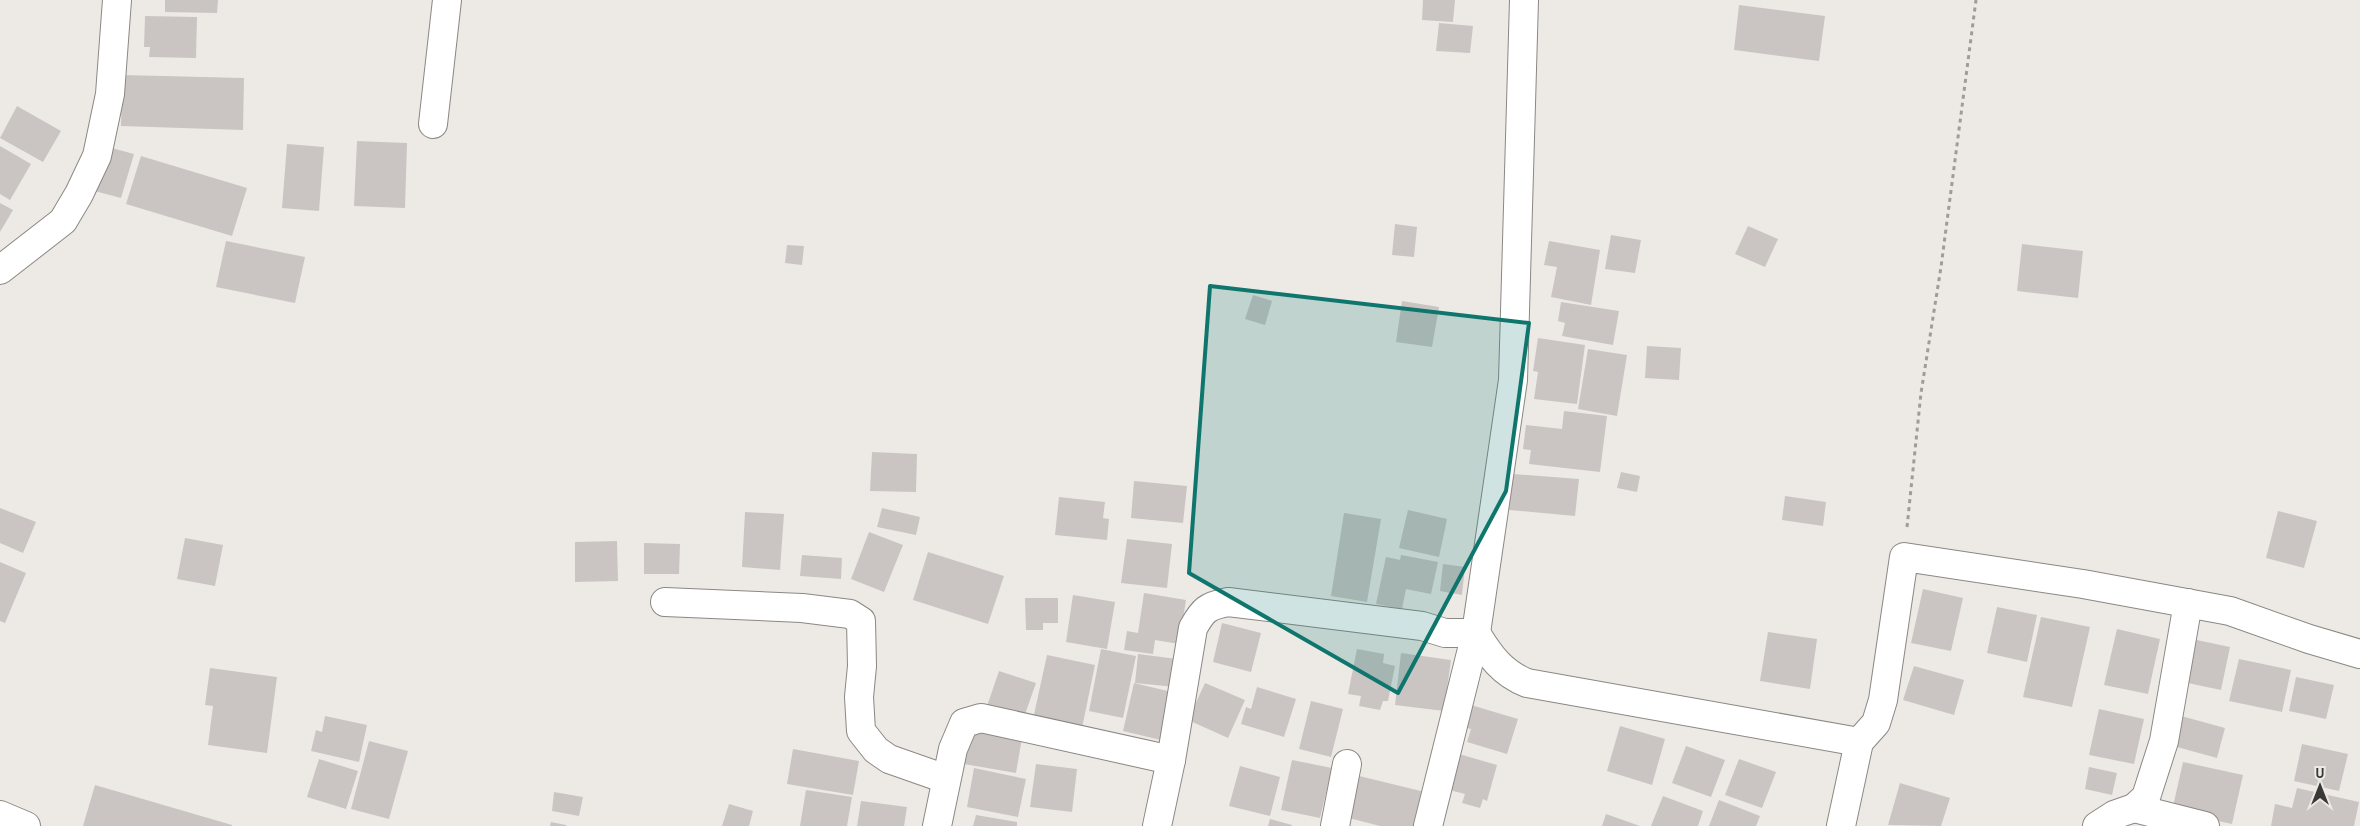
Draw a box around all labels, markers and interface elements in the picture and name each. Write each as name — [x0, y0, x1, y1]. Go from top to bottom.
north arrow — [2295, 761, 2345, 811]
text: U — [2316, 767, 2325, 781]

